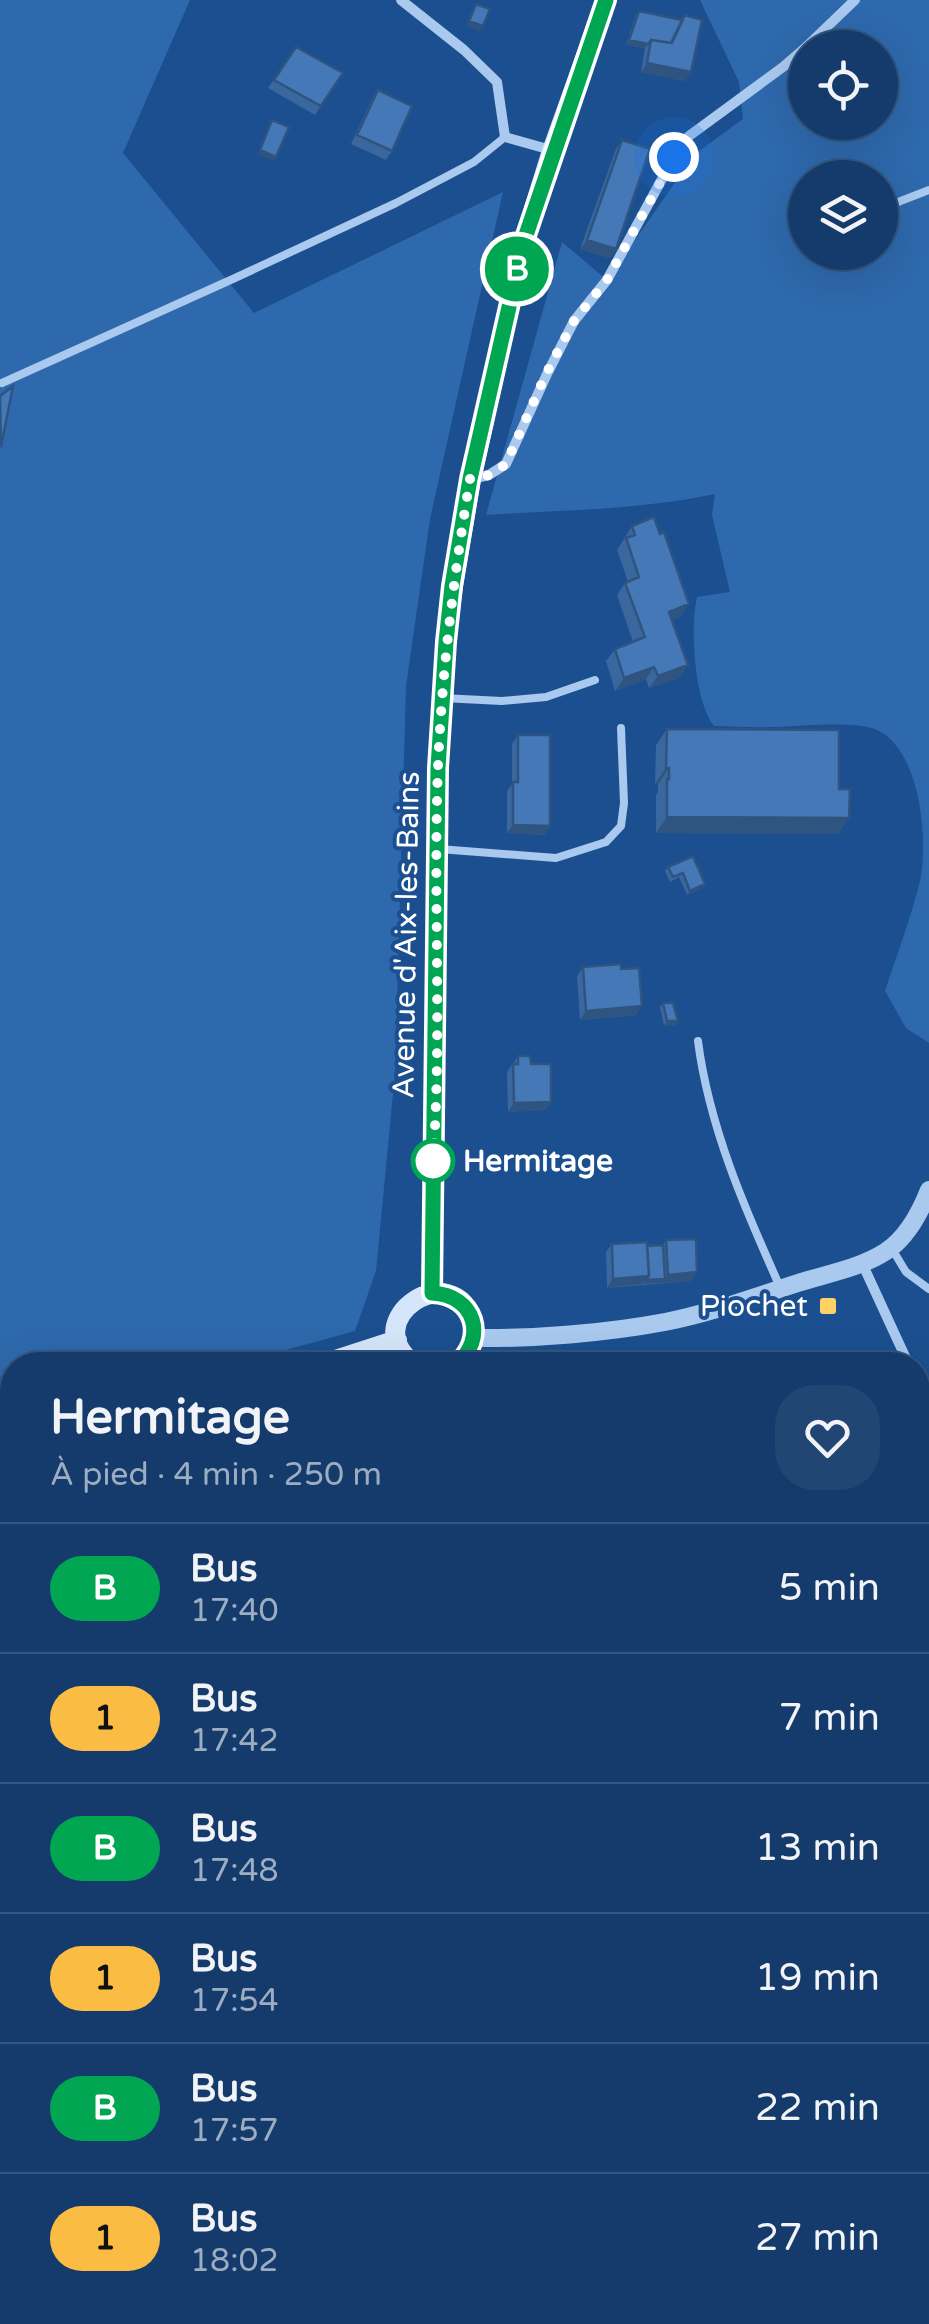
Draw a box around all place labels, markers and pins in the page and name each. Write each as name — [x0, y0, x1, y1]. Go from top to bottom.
marker: Hermitage — [412, 1140, 454, 1182]
place label: Hermitage — [463, 1143, 613, 1180]
place label: Piochet — [700, 1288, 808, 1325]
marker: Piochet — [817, 1295, 839, 1317]

